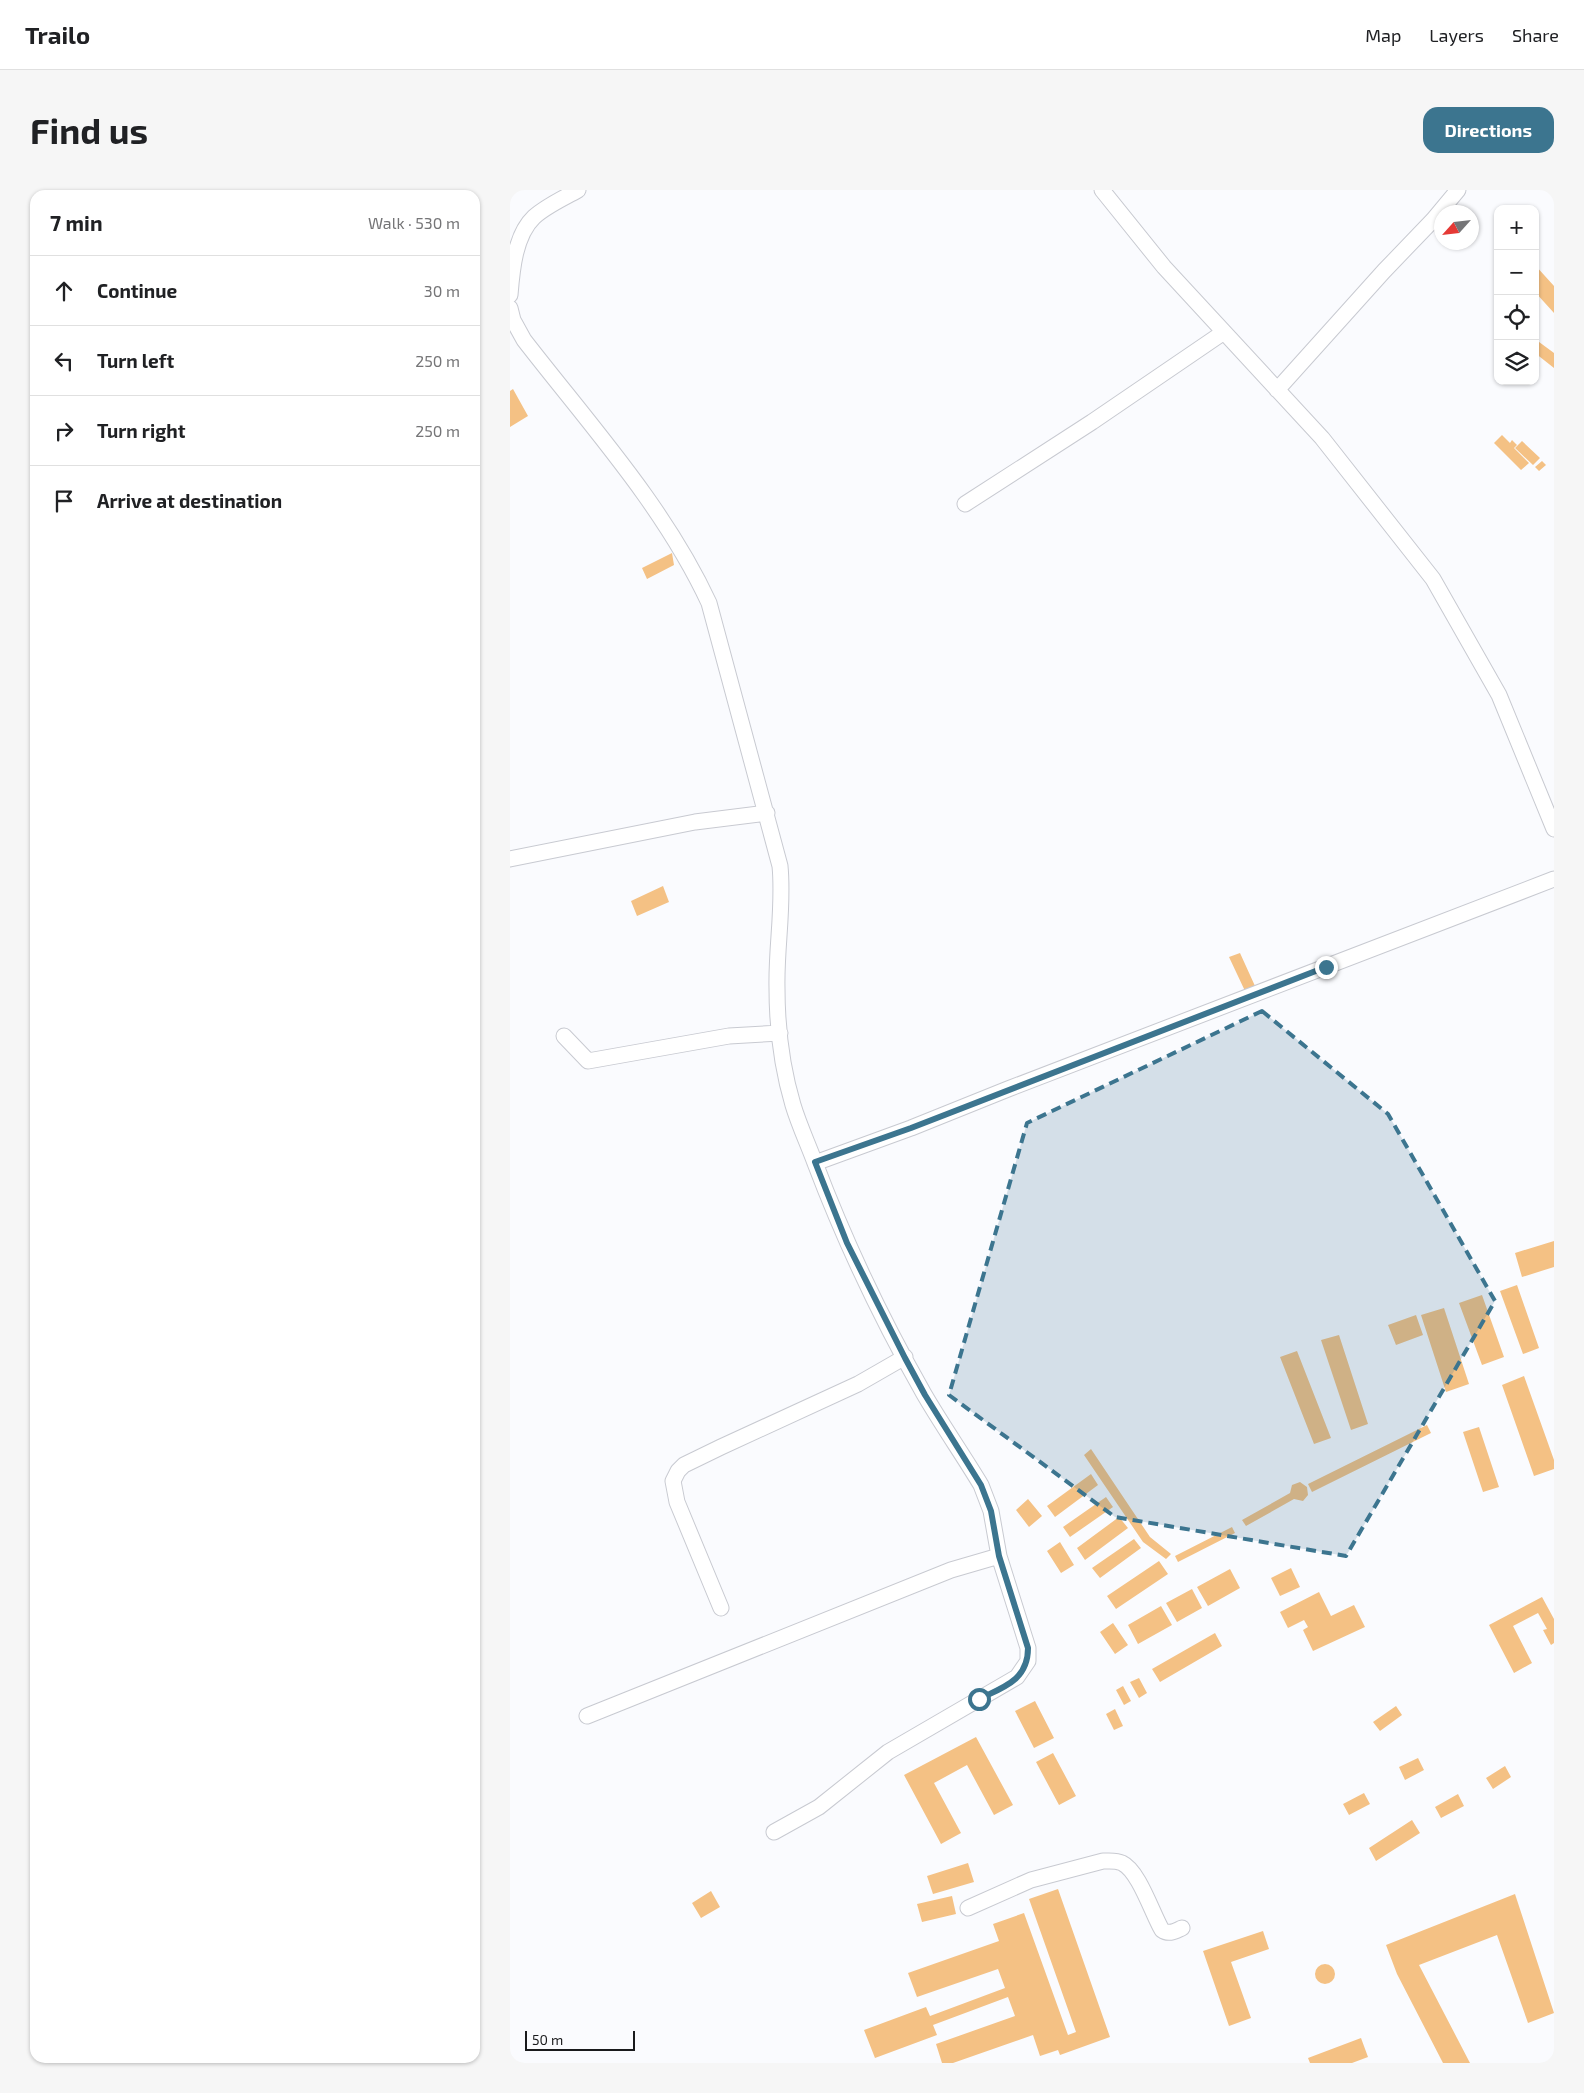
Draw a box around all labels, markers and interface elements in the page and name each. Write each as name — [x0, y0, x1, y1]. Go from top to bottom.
text: Trailo — [25, 20, 90, 49]
text: Map — [1365, 24, 1401, 46]
text: Layers — [1429, 24, 1484, 46]
text: Share — [1512, 24, 1559, 46]
button: Directions — [1423, 107, 1554, 153]
text: Find us — [30, 109, 148, 151]
north arrow — [1434, 205, 1479, 250]
map controls — [1494, 205, 1539, 385]
button: + — [1494, 205, 1539, 250]
text: 7 min — [50, 210, 103, 235]
text: Walk · 530 m — [368, 213, 460, 232]
button: − — [1494, 250, 1539, 295]
icon: ahead — [50, 277, 78, 305]
text: Continue — [97, 279, 177, 302]
text: 30 m — [424, 281, 460, 300]
button: locate — [1494, 295, 1539, 340]
button: layers — [1494, 340, 1539, 385]
icon: left — [50, 347, 78, 375]
text: Turn left — [97, 349, 174, 372]
text: 250 m — [415, 351, 460, 370]
icon: right — [50, 417, 78, 445]
text: Turn right — [97, 419, 185, 442]
text: 250 m — [415, 421, 460, 440]
icon: arrive — [50, 487, 78, 515]
text: Arrive at destination — [97, 489, 282, 512]
route end — [1315, 956, 1338, 979]
route start — [968, 1688, 991, 1711]
scale bar — [525, 2028, 635, 2051]
text: 50 m — [532, 2031, 563, 2048]

